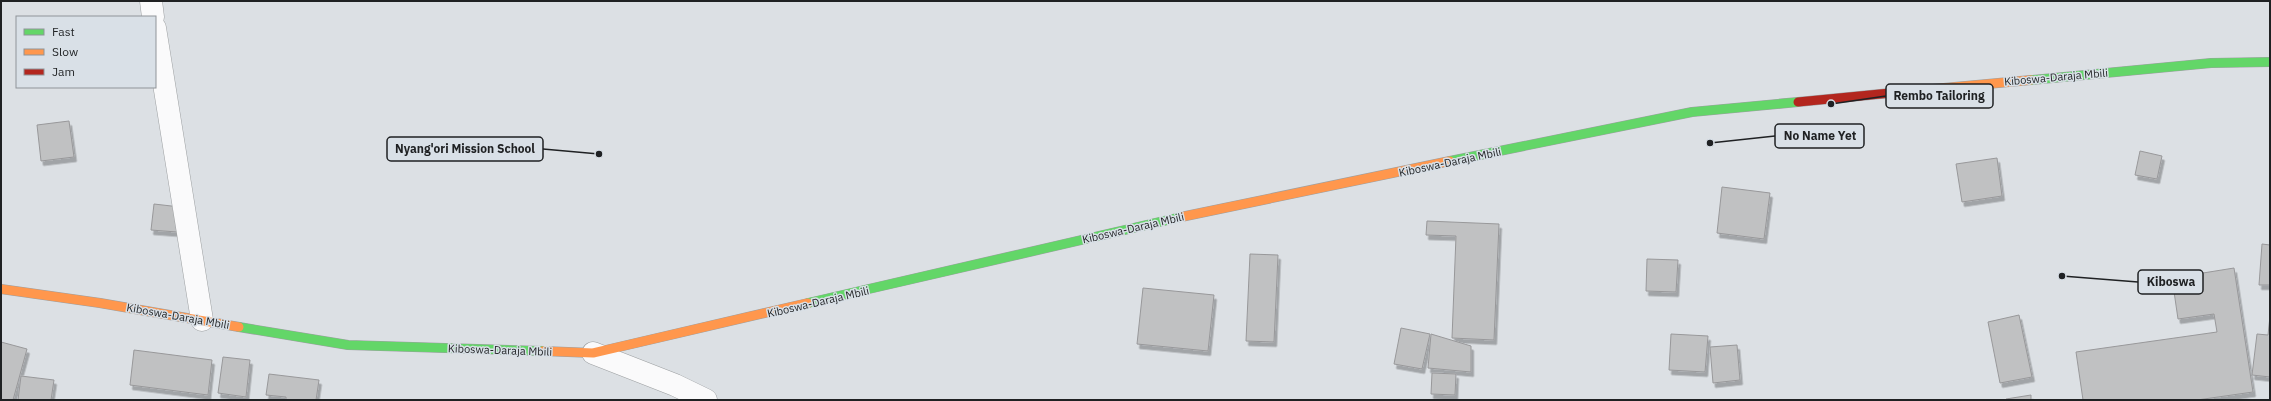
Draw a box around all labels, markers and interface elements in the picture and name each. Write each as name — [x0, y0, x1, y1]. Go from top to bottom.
legend — [16, 16, 156, 88]
text: Fast — [52, 24, 75, 39]
text: Slow — [52, 44, 78, 59]
text: Jam — [52, 64, 75, 79]
street label: Kiboswa-Daraja Mbili — [2003, 65, 2109, 89]
callout: Rembo Tailoring — [1886, 84, 1993, 108]
text: Rembo Tailoring — [1893, 88, 1985, 103]
callout: No Name Yet — [1775, 124, 1864, 148]
text: No Name Yet — [1784, 128, 1857, 143]
callout: Nyang'ori Mission School — [387, 137, 543, 161]
text: Nyang'ori Mission School — [395, 141, 535, 156]
street label: Kiboswa-Daraja Mbili — [1398, 144, 1502, 180]
street label: Kiboswa-Daraja Mbili — [1081, 209, 1185, 247]
callout: Kiboswa — [2138, 270, 2203, 294]
text: Kiboswa — [2147, 274, 2195, 289]
street label: Kiboswa-Daraja Mbili — [766, 283, 870, 321]
street label: Kiboswa-Daraja Mbili — [125, 300, 231, 332]
street label: Kiboswa-Daraja Mbili — [448, 341, 552, 359]

